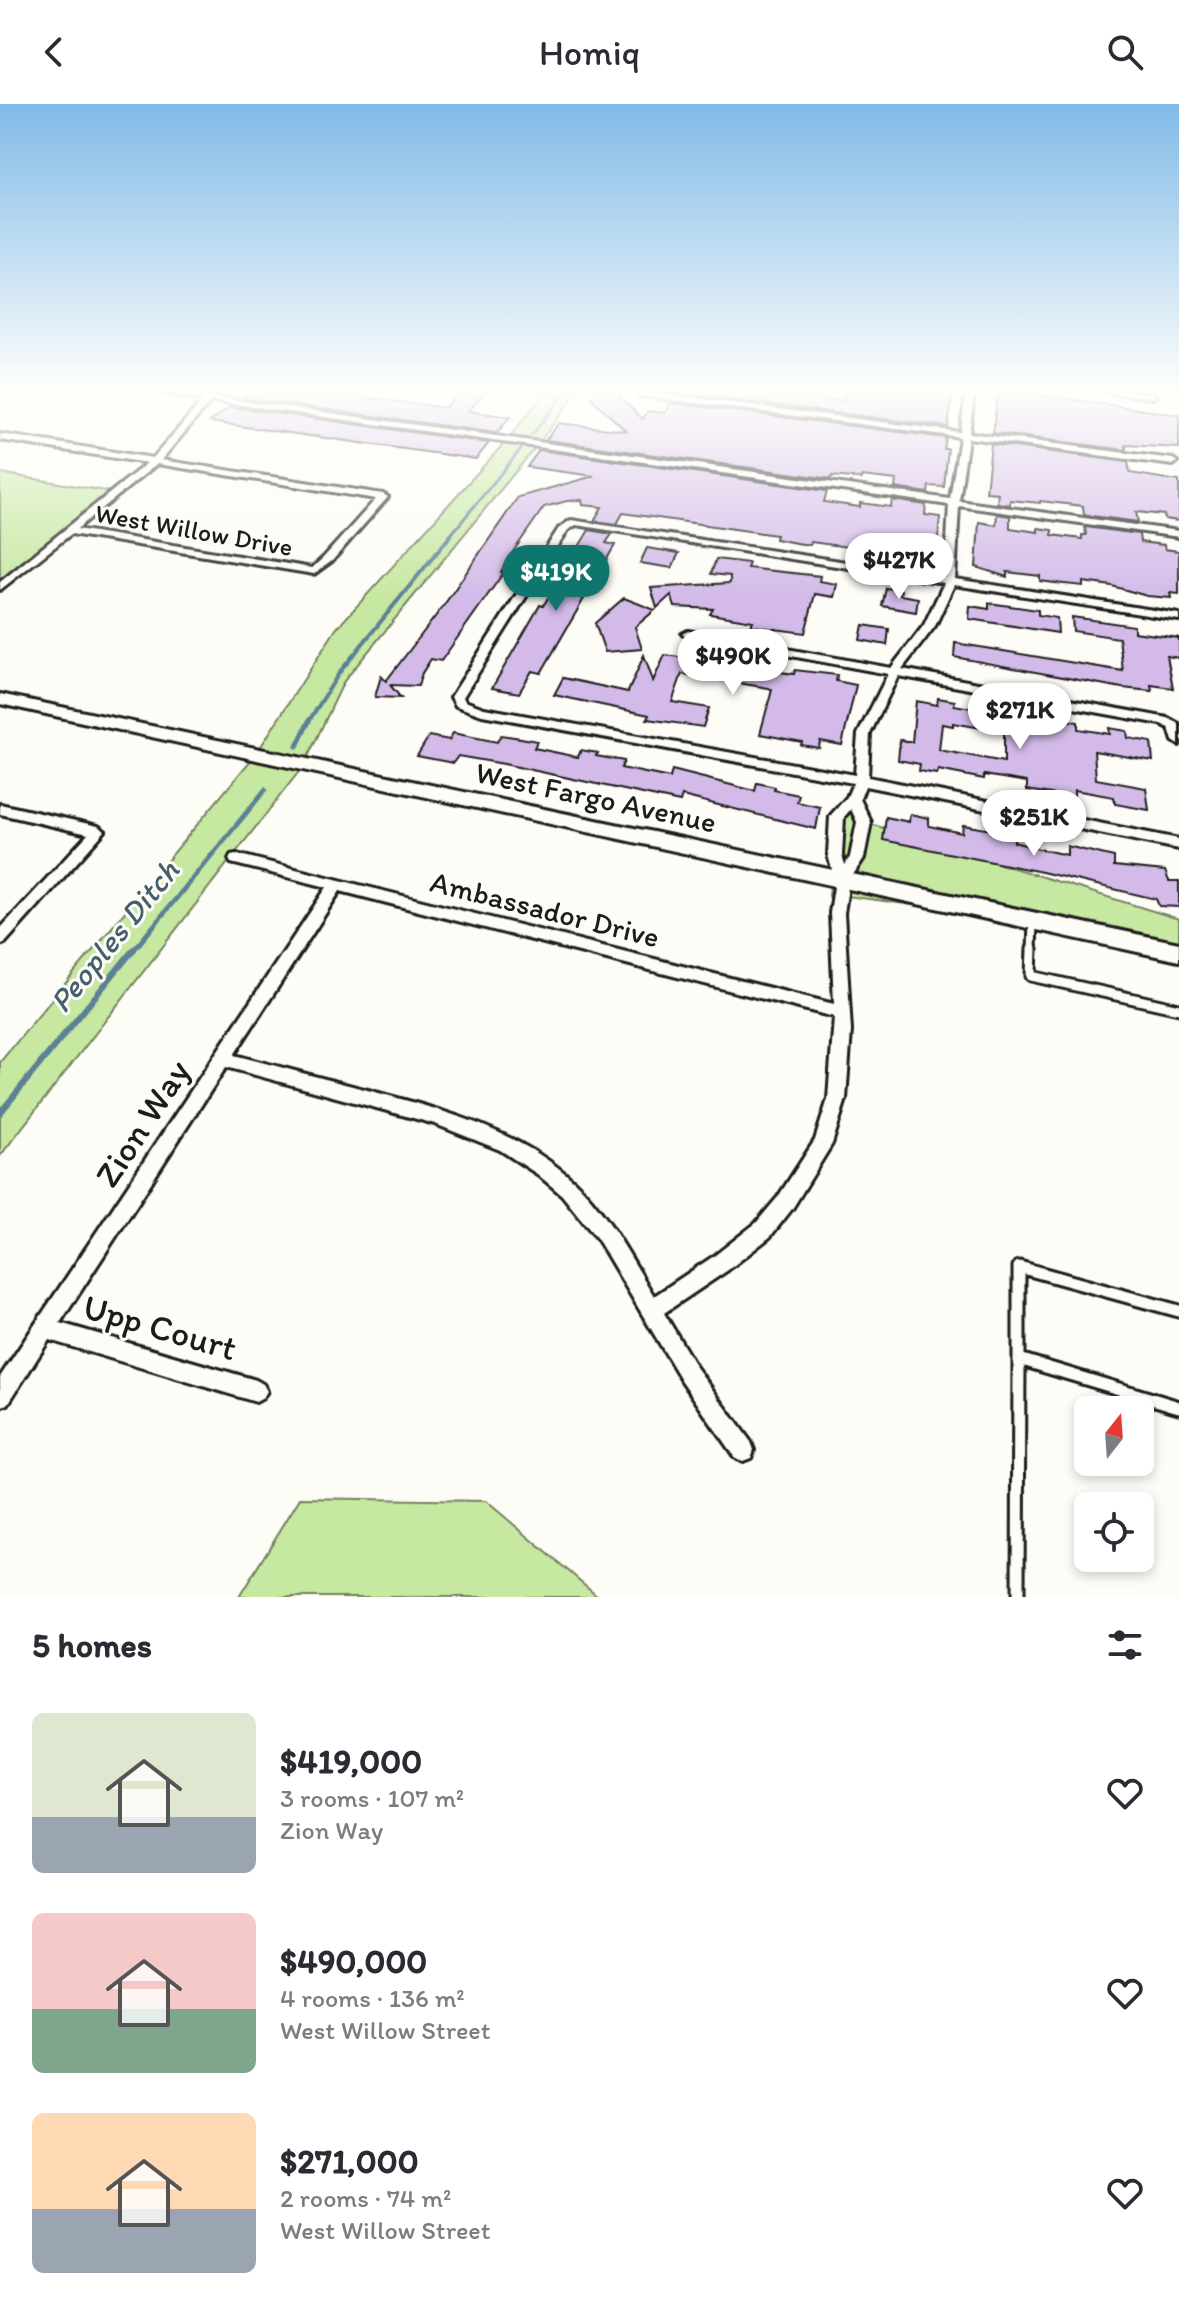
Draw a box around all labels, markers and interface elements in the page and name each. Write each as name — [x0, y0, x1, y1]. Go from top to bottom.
icon: back — [32, 30, 76, 74]
icon: search — [1103, 30, 1147, 74]
text: Homiq — [539, 31, 640, 74]
street label: West Willow Drive — [93, 497, 295, 563]
pin: $427K — [843, 533, 955, 601]
text: $427K — [863, 543, 935, 575]
pin: $419K — [500, 545, 612, 613]
text: $419K — [520, 555, 592, 587]
pin: $490K — [677, 629, 789, 697]
text: $490K — [695, 639, 771, 671]
pin: $271K — [964, 683, 1076, 751]
text: $271K — [986, 693, 1054, 725]
street label: West Fargo Avenue — [472, 753, 720, 841]
pin: $251K — [978, 790, 1090, 858]
text: $251K — [999, 800, 1069, 832]
water label: Peoples Ditch — [41, 852, 187, 1020]
street label: Ambassador Drive — [427, 863, 663, 955]
street label: Zion Way — [85, 1051, 199, 1195]
street label: Upp Court — [78, 1285, 242, 1369]
north arrow — [1074, 1396, 1154, 1476]
map controls — [1074, 1396, 1154, 1572]
button: locate — [1074, 1492, 1154, 1572]
icon: filters — [1103, 1623, 1147, 1667]
text: 5 homes — [32, 1625, 152, 1666]
text: $419,000 — [280, 1741, 422, 1782]
icon: home — [96, 1745, 192, 1841]
icon: heart — [1103, 1771, 1147, 1815]
text: 3 rooms · 107 m² — [280, 1782, 464, 1814]
text: Zion Way — [280, 1814, 383, 1846]
text: $490,000 — [280, 1941, 427, 1982]
icon: home — [96, 1945, 192, 2041]
icon: heart — [1103, 1971, 1147, 2015]
text: 4 rooms · 136 m² — [280, 1982, 465, 2014]
text: West Willow Street — [280, 2014, 490, 2046]
text: $271,000 — [280, 2141, 419, 2182]
icon: home — [96, 2145, 192, 2241]
icon: heart — [1103, 2171, 1147, 2215]
text: 2 rooms · 74 m² — [280, 2182, 451, 2214]
text: West Willow Street — [280, 2214, 490, 2246]

